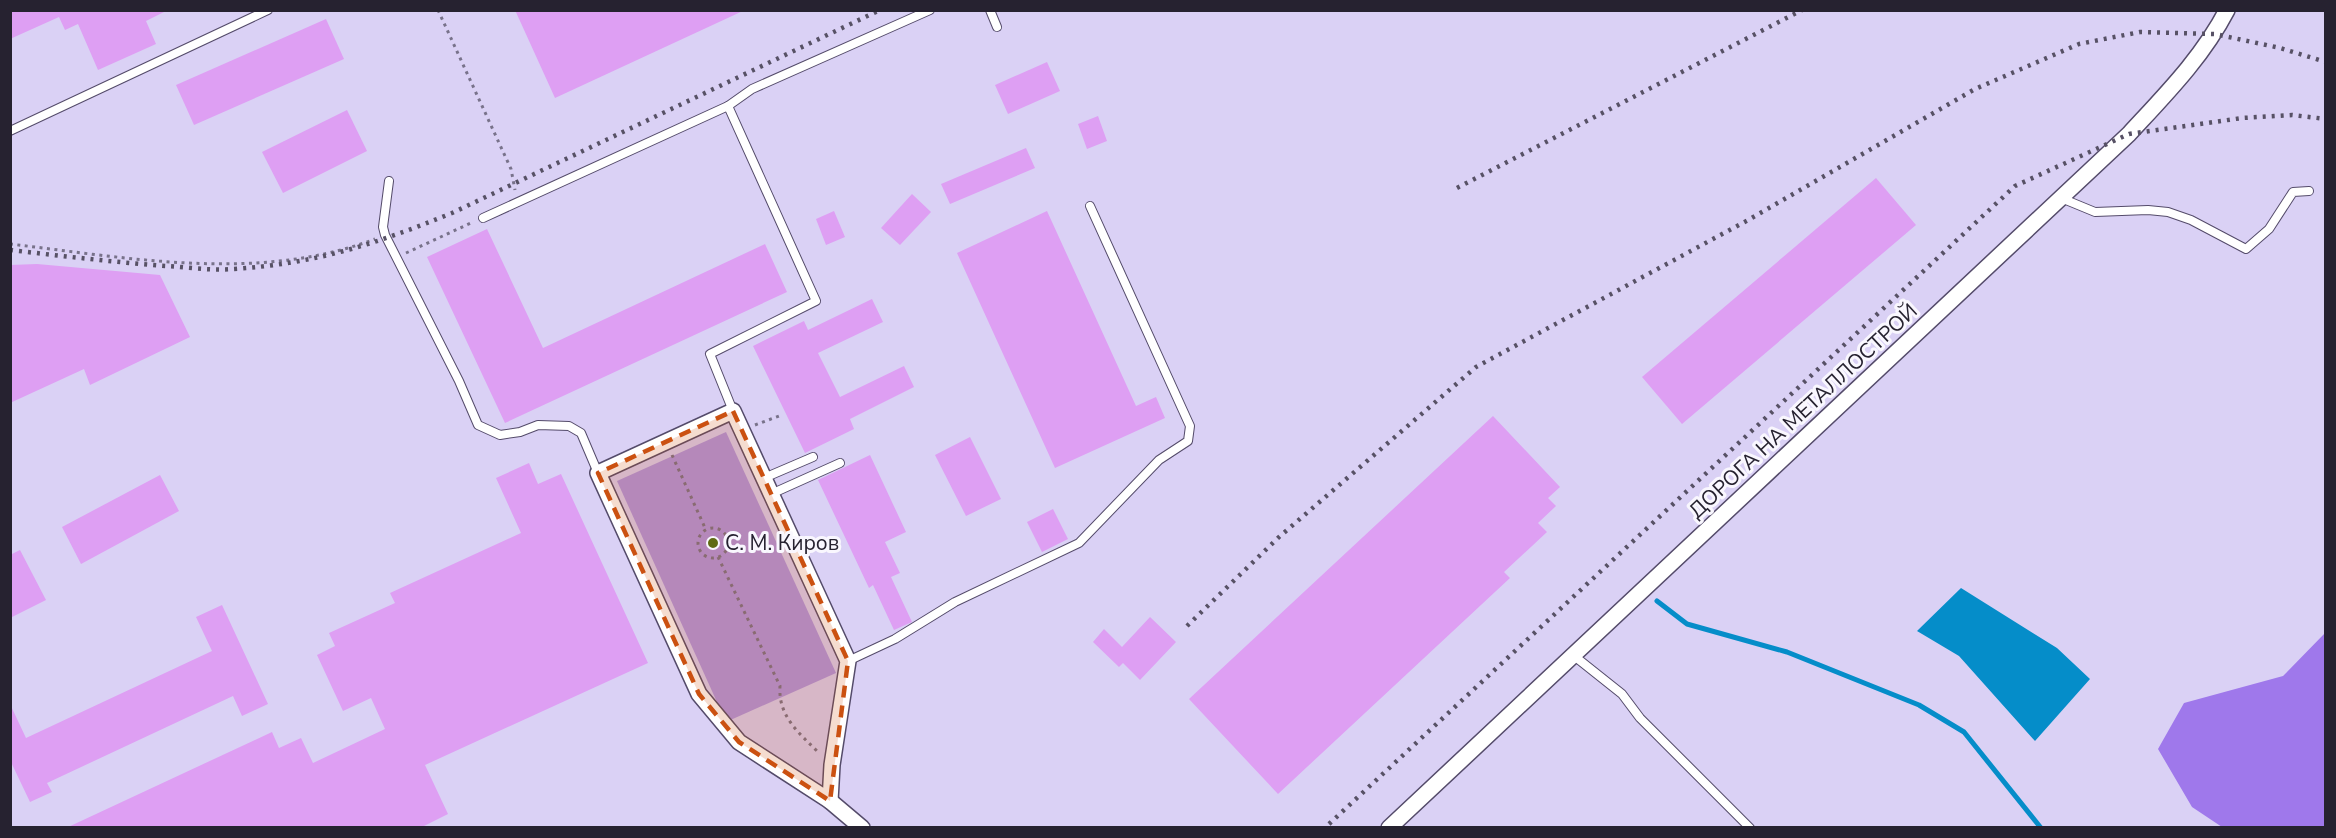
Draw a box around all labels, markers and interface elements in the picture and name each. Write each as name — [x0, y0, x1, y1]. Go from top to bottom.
street label: ДОРОГА НА МЕТАЛЛОСТРОЙ — [1683, 297, 1923, 525]
place label: С. М. Киров — [725, 529, 839, 557]
marker: С. М. Киров — [706, 536, 720, 550]

